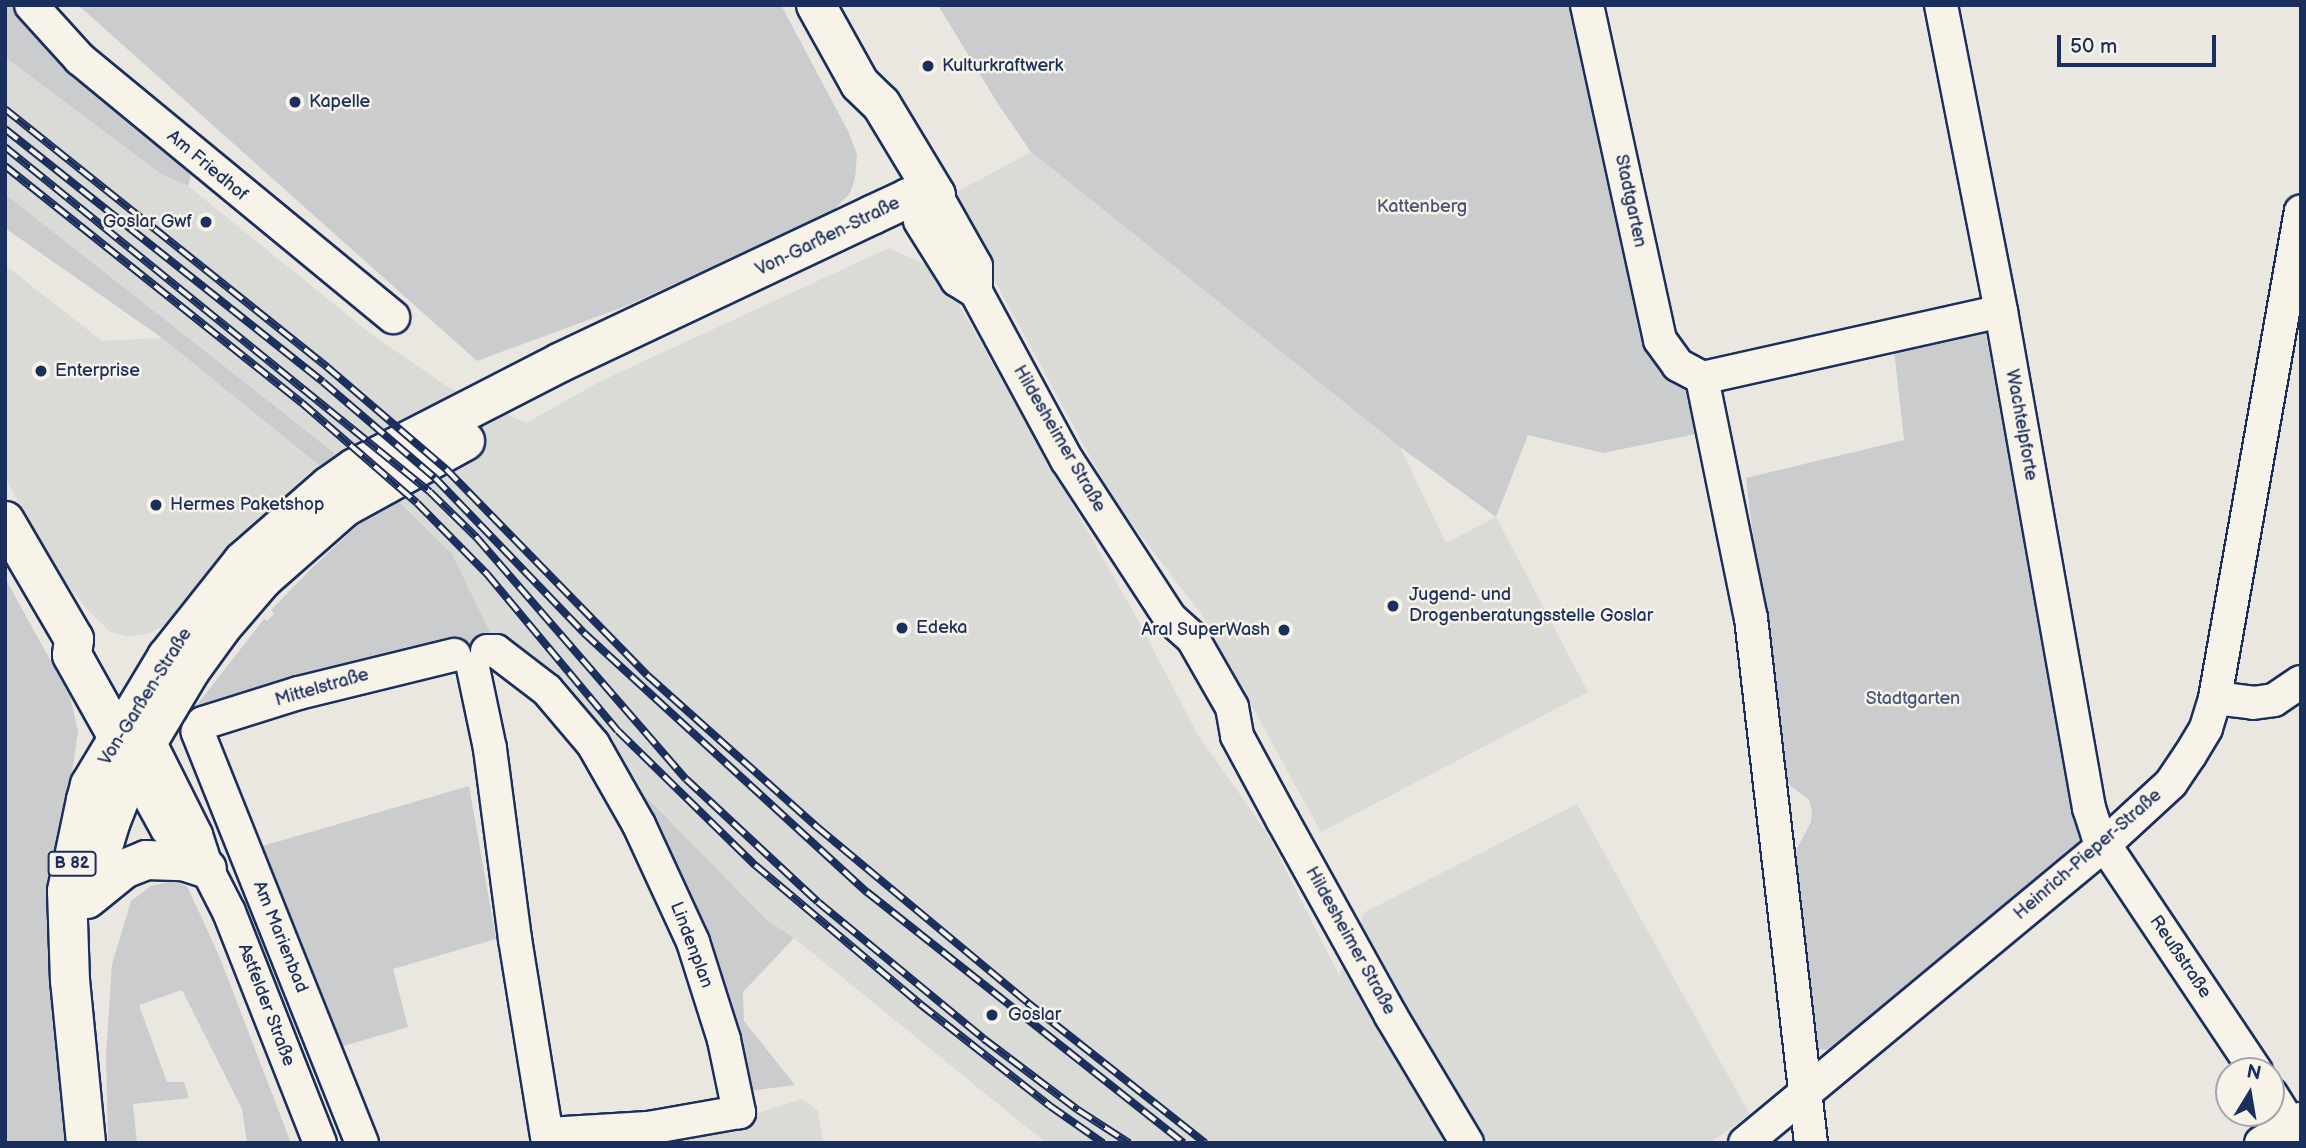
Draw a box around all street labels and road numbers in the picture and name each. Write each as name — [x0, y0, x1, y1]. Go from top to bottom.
street label: Am Friedhof — [162, 126, 252, 206]
street label: Stadtgarten — [1610, 153, 1650, 249]
street label: Von-Garßen-Straße — [752, 193, 904, 281]
street label: Hildesheimer Straße — [1008, 362, 1110, 516]
street label: Wachtelpforte — [2001, 368, 2041, 482]
street label: Von-Garßen-Straße — [95, 624, 197, 770]
street label: Mittelstraße — [273, 664, 371, 712]
street label: Heinrich-Pieper-Straße — [2010, 785, 2166, 925]
road number: B 82 — [48, 852, 96, 876]
street label: Hildesheimer Straße — [1300, 863, 1400, 1019]
street label: Am Marienbad — [248, 878, 312, 996]
street label: Lindenplan — [665, 899, 717, 991]
street label: Reußstraße — [2144, 912, 2216, 1002]
street label: Astfelder Straße — [233, 940, 299, 1070]

